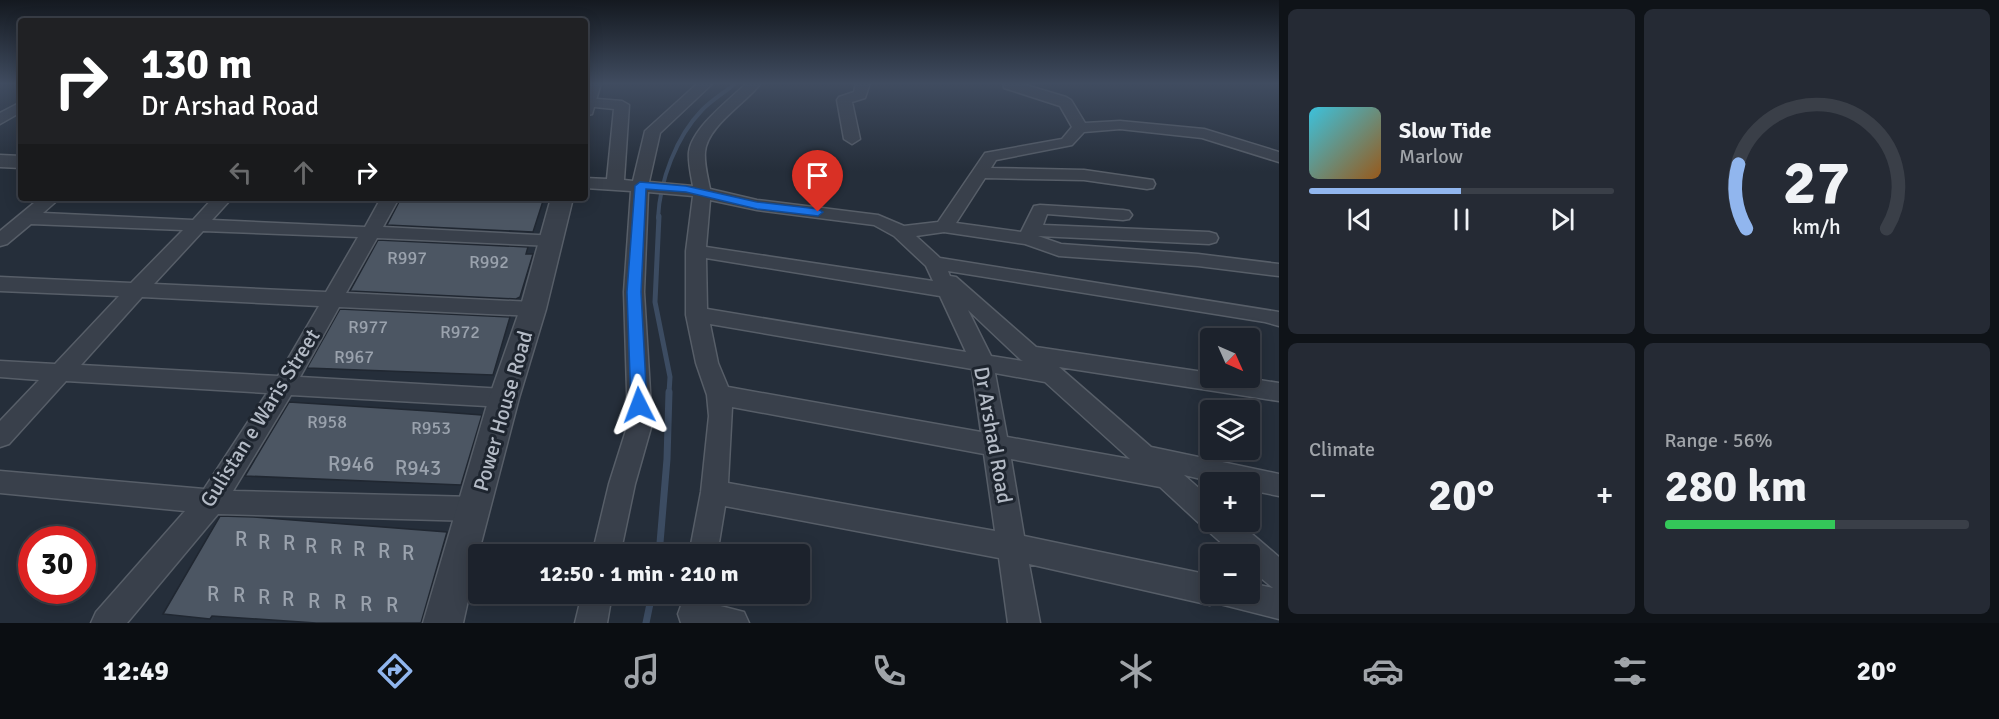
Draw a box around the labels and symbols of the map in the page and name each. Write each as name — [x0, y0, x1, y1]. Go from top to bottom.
pin — [792, 150, 843, 212]
house number: R997 — [387, 247, 427, 269]
house number: R992 — [469, 251, 509, 273]
house number: R977 — [348, 316, 388, 338]
house number: R972 — [440, 321, 480, 343]
street label: Gulistan e Waris Street — [195, 324, 325, 512]
street label: Power House Road — [468, 328, 538, 494]
north arrow — [1200, 328, 1260, 388]
house number: R967 — [334, 346, 374, 368]
street label: Dr Arshad Road — [968, 365, 1018, 505]
position arrow — [607, 373, 671, 437]
house number: R958 — [307, 411, 347, 433]
house number: R953 — [411, 417, 451, 439]
house number: R946 — [328, 451, 374, 477]
house number: R943 — [395, 455, 441, 481]
speed limit sign: 30 — [18, 526, 96, 604]
house number: R — [235, 526, 247, 552]
house number: R — [258, 529, 270, 555]
house number: R — [283, 530, 295, 556]
house number: R — [305, 533, 317, 559]
house number: R — [330, 534, 342, 560]
house number: R — [353, 536, 365, 562]
house number: R — [378, 538, 390, 564]
house number: R — [402, 540, 414, 566]
house number: R — [207, 581, 219, 607]
house number: R — [233, 582, 245, 608]
house number: R — [258, 584, 270, 610]
house number: R — [282, 586, 294, 612]
house number: R — [308, 588, 320, 614]
house number: R — [334, 589, 346, 615]
house number: R — [360, 591, 372, 617]
house number: R — [386, 592, 398, 618]

